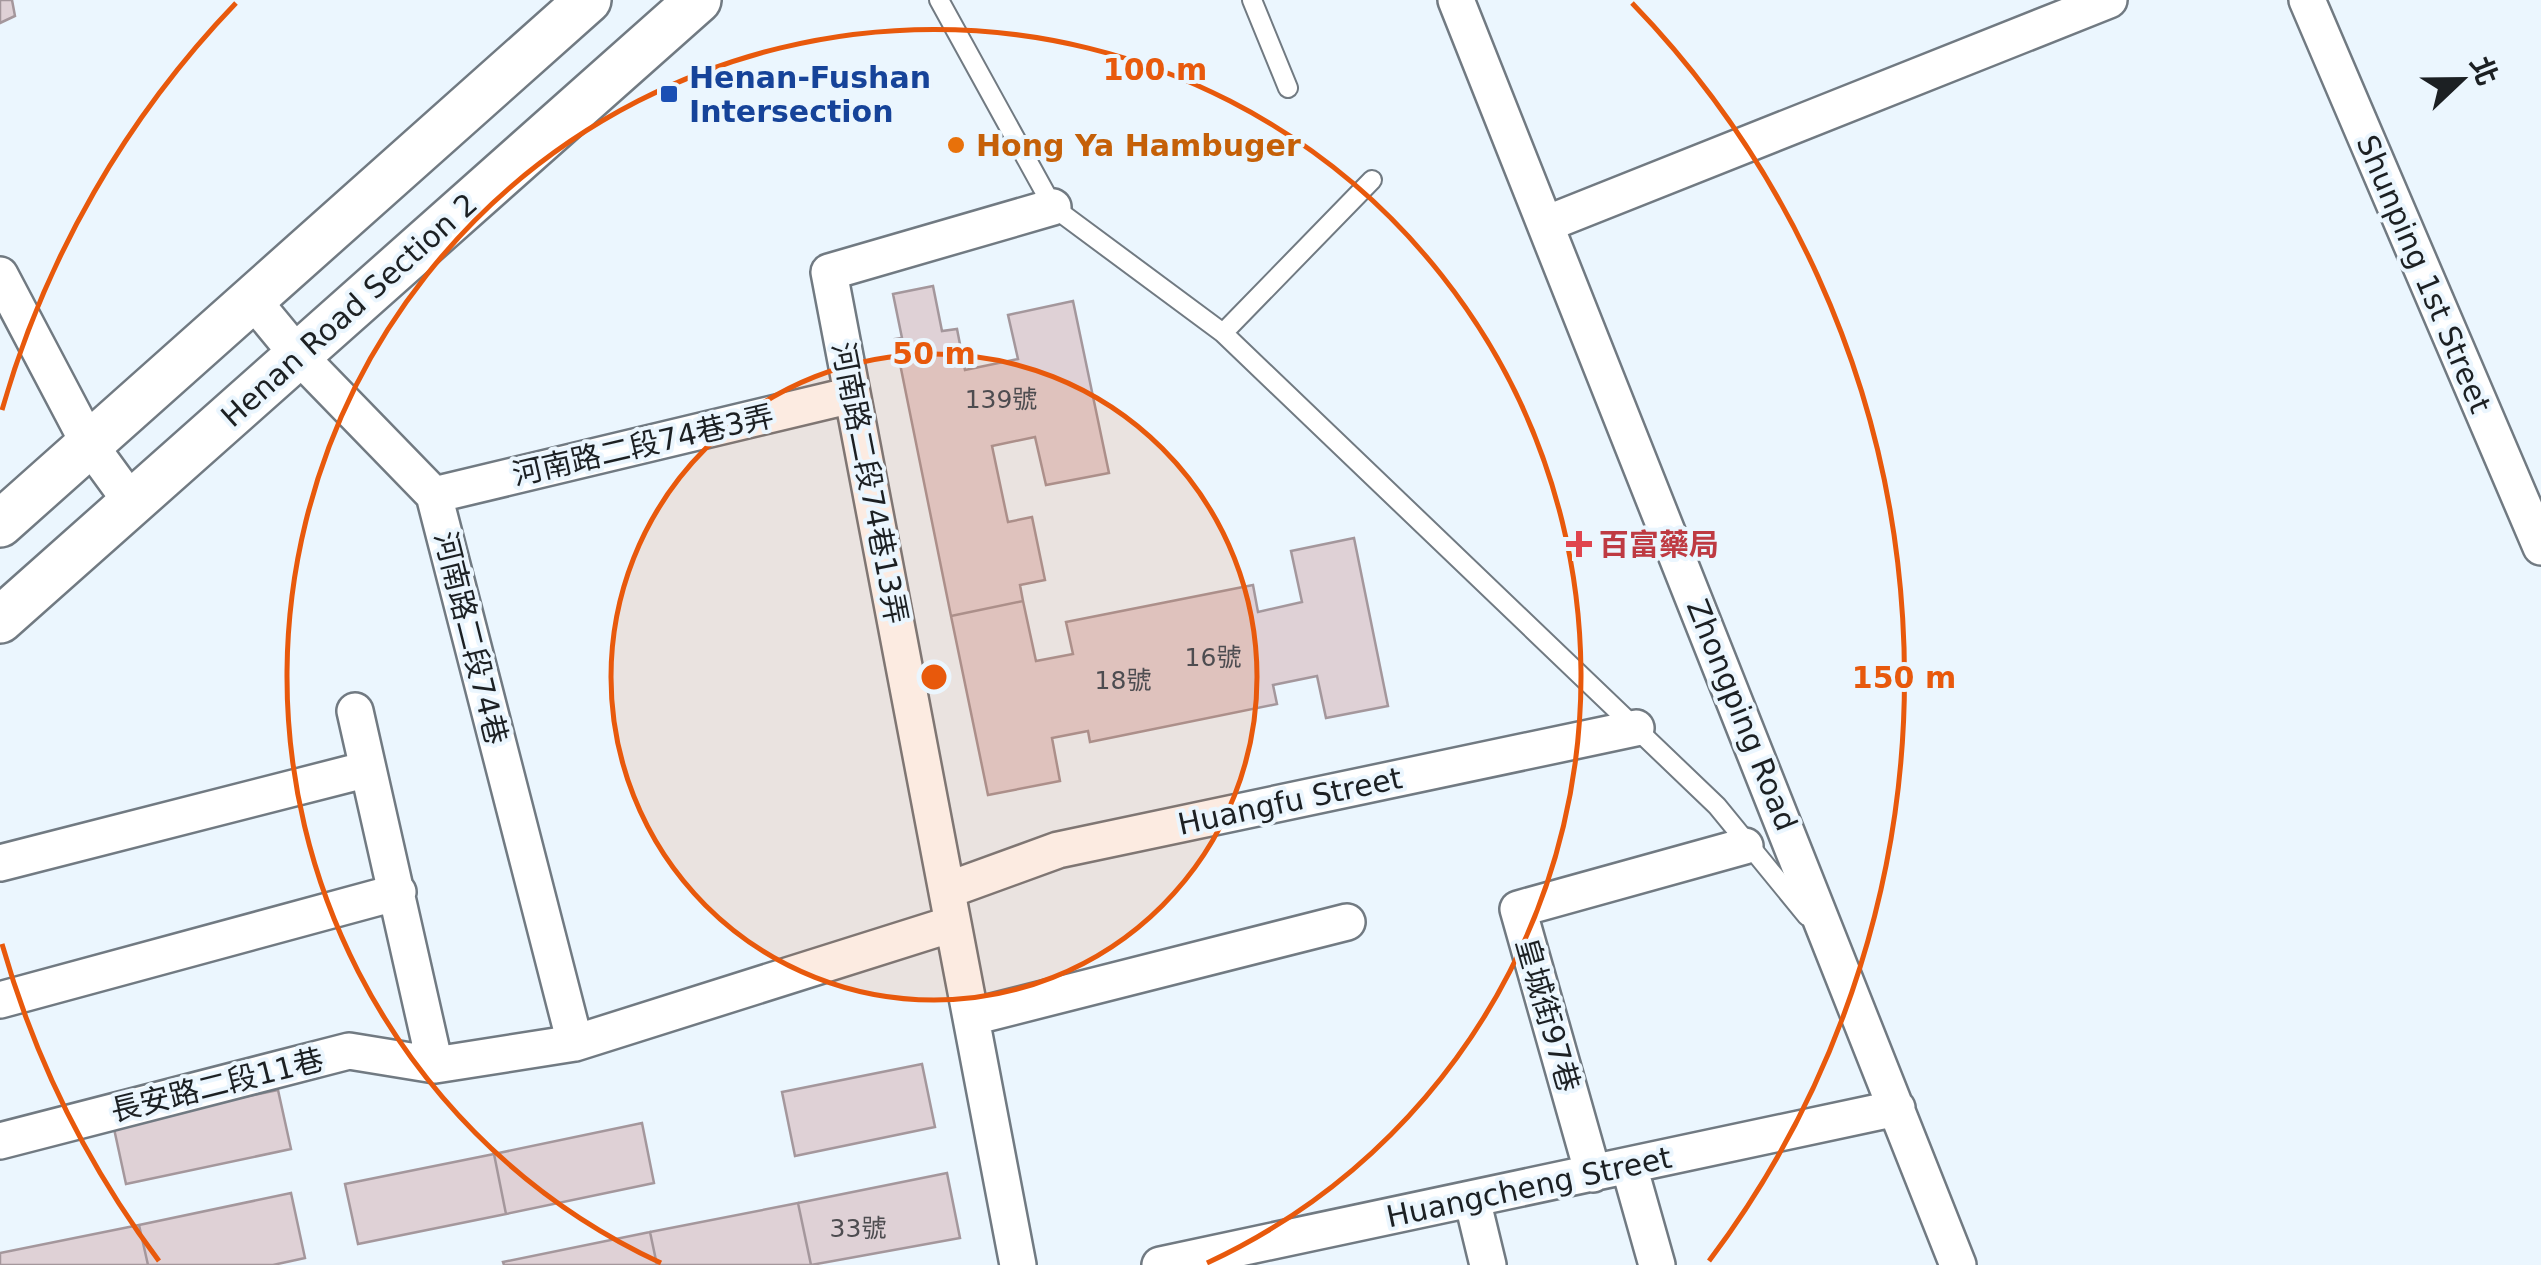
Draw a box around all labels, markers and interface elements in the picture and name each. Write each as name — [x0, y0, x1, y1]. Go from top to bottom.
north arrow — [2411, 30, 2511, 130]
text: 100 m — [1103, 52, 1207, 87]
text: 北 — [2463, 52, 2504, 90]
place label: Henan-Fushan Intersection — [689, 60, 931, 129]
marker: Henan-Fushan Intersection — [658, 83, 680, 105]
place label: Hong Ya Hambuger — [976, 128, 1301, 163]
street label: Shunping 1st Street — [2350, 130, 2498, 418]
marker: Hong Ya Hambuger — [945, 134, 967, 156]
street label: Henan Road Section 2 — [214, 186, 484, 434]
text: 50 m — [892, 336, 976, 371]
street label: 河南路二段74巷13弄 — [826, 339, 914, 627]
house number: 139號 — [965, 385, 1037, 414]
street label: 河南路二段74巷3弄 — [509, 398, 777, 492]
place label: 百富藥局 — [1599, 527, 1719, 562]
street label: 河南路二段74巷 — [428, 528, 514, 748]
marker: 百富藥局 — [1568, 533, 1590, 555]
street label: Zhongping Road — [1680, 594, 1804, 836]
house number: 16號 — [1185, 643, 1241, 672]
centre of rings — [916, 659, 952, 695]
text: 150 m — [1852, 660, 1956, 695]
house number: 18號 — [1095, 666, 1151, 695]
street label: Huangfu Street — [1175, 760, 1406, 842]
street label: 皇城街97巷 — [1509, 934, 1587, 1096]
street label: 長安路二段11巷 — [107, 1042, 327, 1128]
street label: Huangcheng Street — [1383, 1140, 1675, 1234]
house number: 33號 — [830, 1214, 886, 1243]

